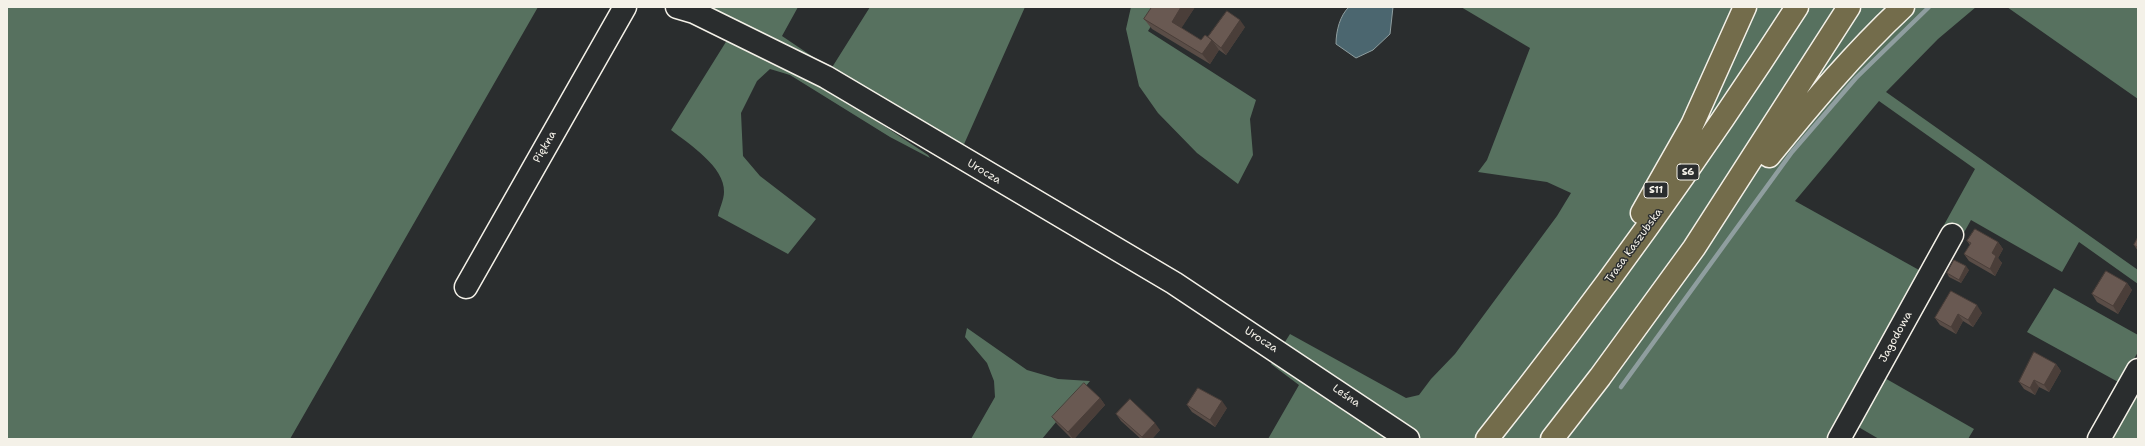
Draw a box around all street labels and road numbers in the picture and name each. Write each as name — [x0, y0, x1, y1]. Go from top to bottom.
street label: Piękna — [531, 129, 559, 165]
street label: Urocza — [965, 157, 1003, 187]
road number: S6 — [1677, 164, 1699, 180]
road number: S11 — [1644, 182, 1668, 198]
street label: Trasa Kaszubska — [1603, 206, 1665, 286]
street label: Jagodowa — [1877, 309, 1915, 365]
street label: Urocza — [1242, 324, 1280, 356]
street label: Leśna — [1330, 382, 1362, 410]

